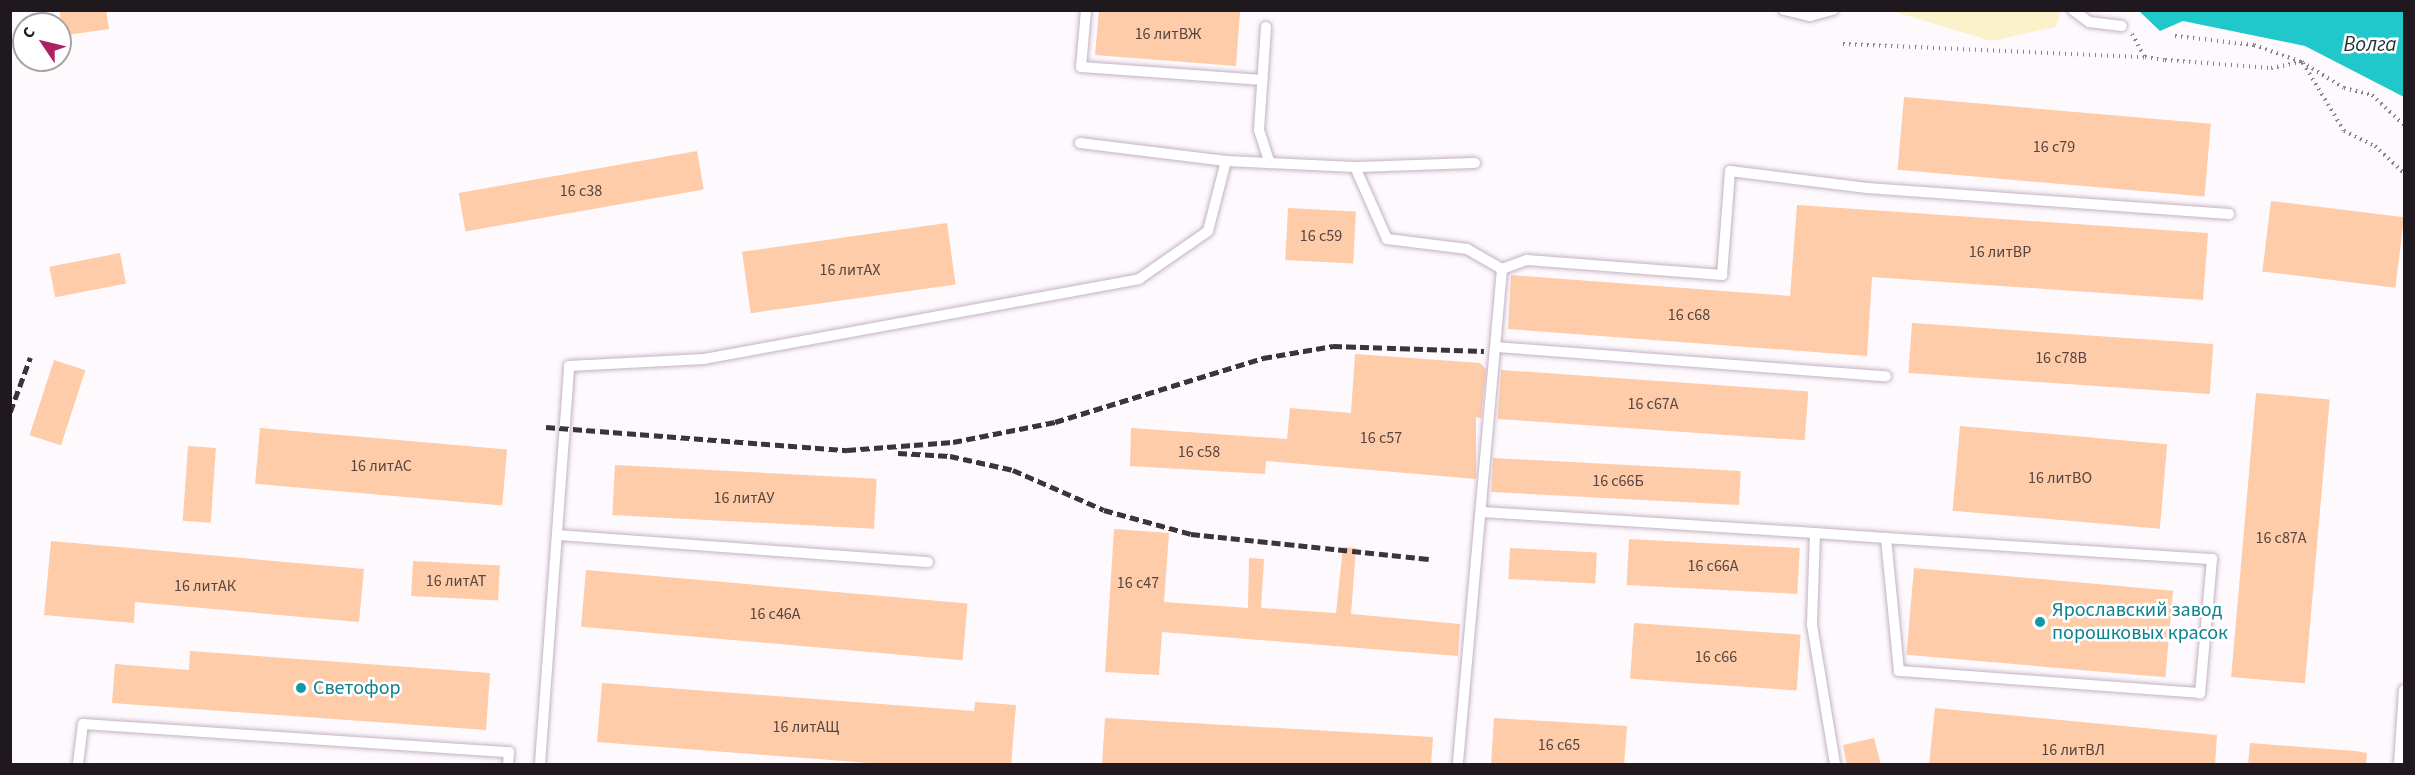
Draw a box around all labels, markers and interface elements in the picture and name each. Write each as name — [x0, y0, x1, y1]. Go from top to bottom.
north arrow — [12, 12, 72, 72]
text: С — [17, 23, 41, 43]
house number: 16 литВЖ — [1135, 24, 1201, 44]
water label: Волга — [2343, 31, 2397, 57]
house number: 16 с79 — [2033, 137, 2075, 157]
house number: 16 с38 — [560, 181, 602, 201]
house number: 16 с59 — [1300, 226, 1342, 246]
house number: 16 литВР — [1969, 242, 2031, 262]
house number: 16 литАХ — [820, 260, 880, 280]
house number: 16 с68 — [1668, 305, 1710, 325]
house number: 16 с78В — [2035, 348, 2087, 368]
house number: 16 с67А — [1627, 394, 1679, 414]
house number: 16 с57 — [1360, 428, 1402, 448]
house number: 16 с58 — [1178, 442, 1220, 462]
house number: 16 литАС — [350, 456, 412, 476]
house number: 16 литВО — [2028, 468, 2092, 488]
house number: 16 с66Б — [1592, 471, 1644, 491]
house number: 16 литАУ — [714, 488, 774, 508]
house number: 16 с87А — [2255, 528, 2307, 548]
house number: 16 с66А — [1687, 556, 1739, 576]
house number: 16 литАТ — [426, 571, 486, 591]
house number: 16 с47 — [1117, 573, 1159, 593]
house number: 16 литАК — [174, 576, 236, 596]
place label: Ярославский завод порошковых красок — [2052, 598, 2228, 645]
house number: 16 с46А — [749, 604, 801, 624]
marker: Ярославский завод порошковых красок — [2033, 615, 2047, 629]
house number: 16 с66 — [1695, 647, 1737, 667]
place label: Светофор — [313, 676, 401, 700]
marker: Светофор — [294, 681, 308, 695]
house number: 16 литАЩ — [773, 717, 839, 737]
house number: 16 с65 — [1538, 735, 1580, 755]
house number: 16 литВЛ — [2041, 740, 2105, 760]

